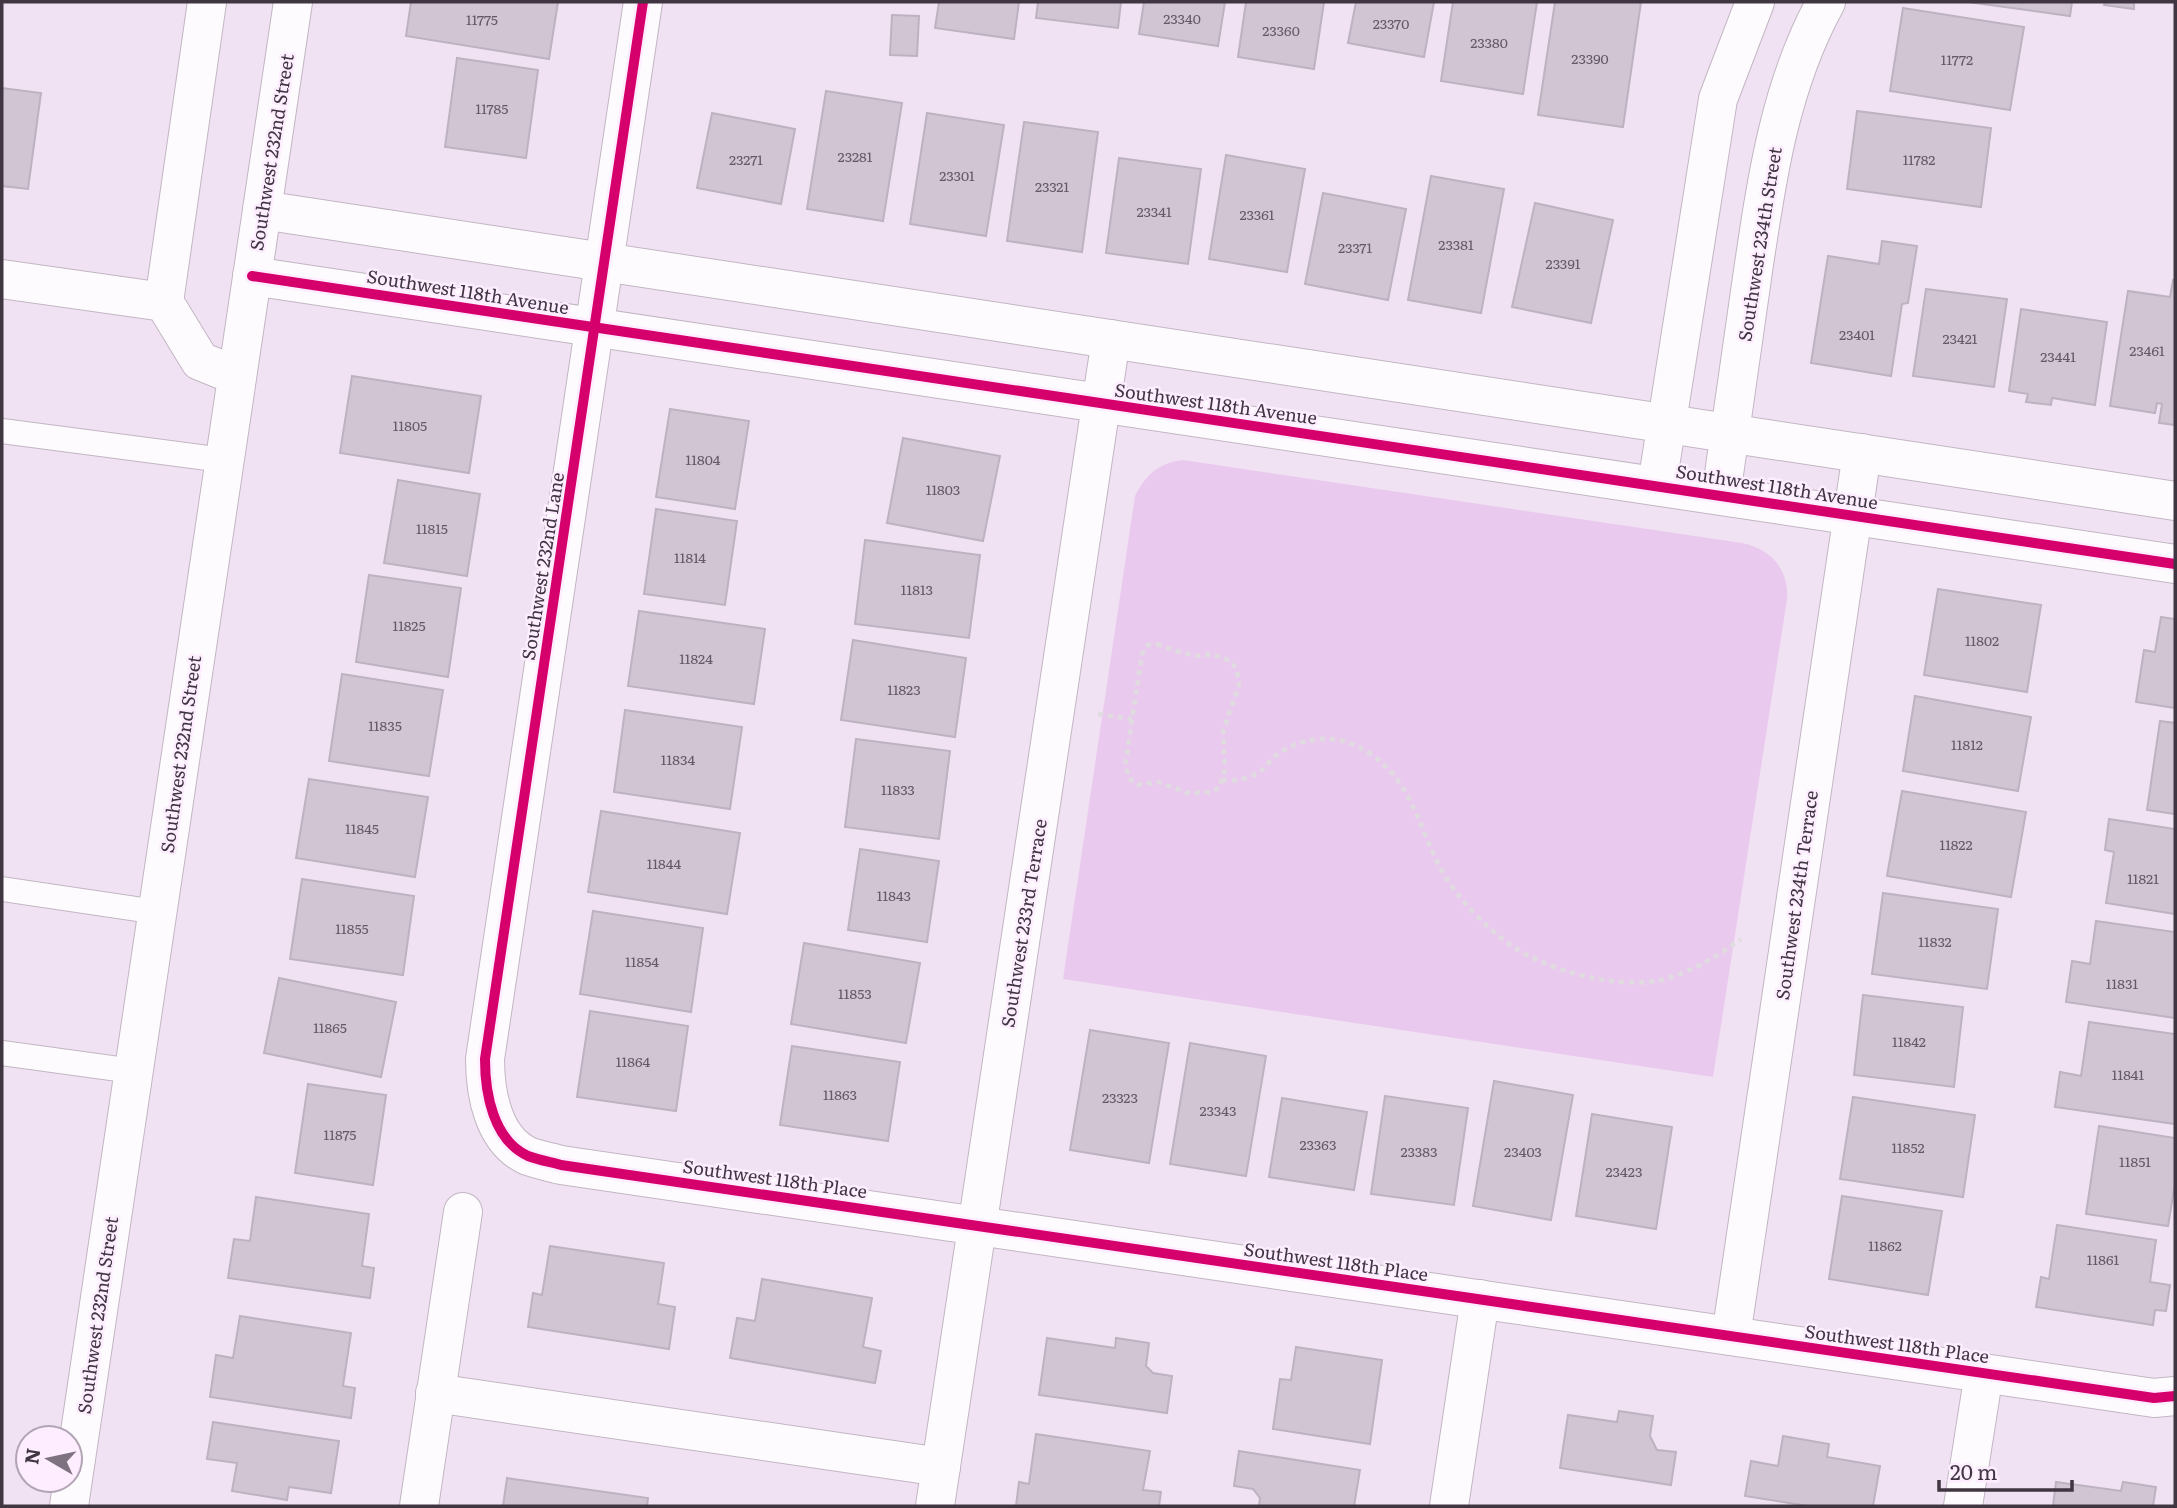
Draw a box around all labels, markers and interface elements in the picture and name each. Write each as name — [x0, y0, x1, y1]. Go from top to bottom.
house number: 23340 — [1163, 8, 1201, 28]
house number: 11775 — [466, 9, 498, 29]
house number: 23370 — [1373, 13, 1409, 33]
house number: 23360 — [1262, 20, 1300, 40]
house number: 23380 — [1470, 32, 1508, 52]
house number: 23390 — [1571, 48, 1609, 68]
house number: 11772 — [1941, 49, 1973, 69]
street label: Southwest 232nd Street — [242, 51, 300, 252]
house number: 11785 — [476, 98, 508, 118]
street label: Southwest 234th Street — [1730, 144, 1788, 343]
house number: 23281 — [838, 146, 873, 166]
house number: 23271 — [729, 149, 763, 169]
house number: 11782 — [1903, 149, 1935, 169]
house number: 23301 — [939, 165, 975, 185]
house number: 23321 — [1035, 176, 1069, 196]
house number: 23341 — [1136, 201, 1172, 221]
house number: 23361 — [1239, 204, 1275, 224]
house number: 23381 — [1438, 234, 1474, 254]
house number: 23371 — [1338, 237, 1372, 257]
house number: 23391 — [1546, 253, 1581, 273]
street label: Southwest 118th Avenue — [365, 262, 571, 320]
house number: 23401 — [1839, 324, 1875, 344]
house number: 23421 — [1942, 328, 1978, 348]
house number: 23461 — [2129, 340, 2165, 360]
house number: 23441 — [2040, 346, 2076, 366]
street label: Southwest 118th Avenue — [1113, 375, 1319, 431]
house number: 11805 — [393, 415, 427, 435]
house number: 11804 — [686, 449, 721, 469]
street label: Southwest 118th Avenue — [1674, 457, 1880, 515]
street label: Southwest 232nd Lane — [514, 470, 570, 662]
house number: 11803 — [926, 479, 960, 499]
house number: 11815 — [416, 518, 448, 538]
house number: 11814 — [674, 547, 706, 567]
house number: 11813 — [901, 579, 933, 599]
house number: 11825 — [392, 615, 426, 635]
house number: 11802 — [1965, 630, 1999, 650]
house number: 11824 — [679, 648, 713, 668]
street label: Southwest 232nd Street — [153, 653, 207, 854]
house number: 11823 — [887, 679, 921, 699]
house number: 11835 — [368, 715, 402, 735]
house number: 11812 — [1951, 734, 1983, 754]
house number: 11834 — [661, 749, 695, 769]
house number: 11833 — [881, 779, 915, 799]
street label: Southwest 234th Terrace — [1768, 789, 1824, 1001]
street label: Southwest 233rd Terrace — [993, 817, 1053, 1029]
house number: 11845 — [345, 818, 379, 838]
house number: 11822 — [1939, 834, 1973, 854]
house number: 11844 — [647, 853, 682, 873]
house number: 11821 — [2127, 868, 2159, 888]
house number: 11843 — [877, 885, 911, 905]
house number: 11855 — [335, 918, 369, 938]
house number: 11832 — [1918, 931, 1952, 951]
house number: 11854 — [625, 951, 659, 971]
house number: 11831 — [2106, 973, 2138, 993]
house number: 11853 — [838, 983, 872, 1003]
house number: 11865 — [313, 1017, 347, 1037]
house number: 11842 — [1892, 1031, 1926, 1051]
house number: 11864 — [616, 1051, 650, 1071]
house number: 11841 — [2112, 1064, 2145, 1084]
house number: 11863 — [823, 1084, 857, 1104]
house number: 23323 — [1102, 1087, 1138, 1107]
house number: 23343 — [1199, 1100, 1237, 1120]
house number: 11875 — [324, 1124, 356, 1144]
house number: 23363 — [1300, 1134, 1336, 1154]
house number: 11852 — [1891, 1137, 1925, 1157]
house number: 23383 — [1400, 1141, 1438, 1161]
house number: 23403 — [1504, 1141, 1542, 1161]
house number: 11851 — [2119, 1151, 2151, 1171]
street label: Southwest 118th Place — [681, 1152, 869, 1204]
house number: 23423 — [1605, 1161, 1643, 1181]
street label: Southwest 232nd Street — [70, 1214, 124, 1415]
street label: Southwest 118th Place — [1242, 1235, 1430, 1287]
house number: 11862 — [1868, 1235, 1902, 1255]
house number: 11861 — [2087, 1249, 2119, 1269]
street label: Southwest 118th Place — [1803, 1317, 1991, 1369]
north arrow — [14, 1424, 84, 1494]
text: N — [16, 1446, 46, 1466]
scale bar — [1939, 1448, 2072, 1492]
text: 20 m — [1950, 1455, 1997, 1486]

